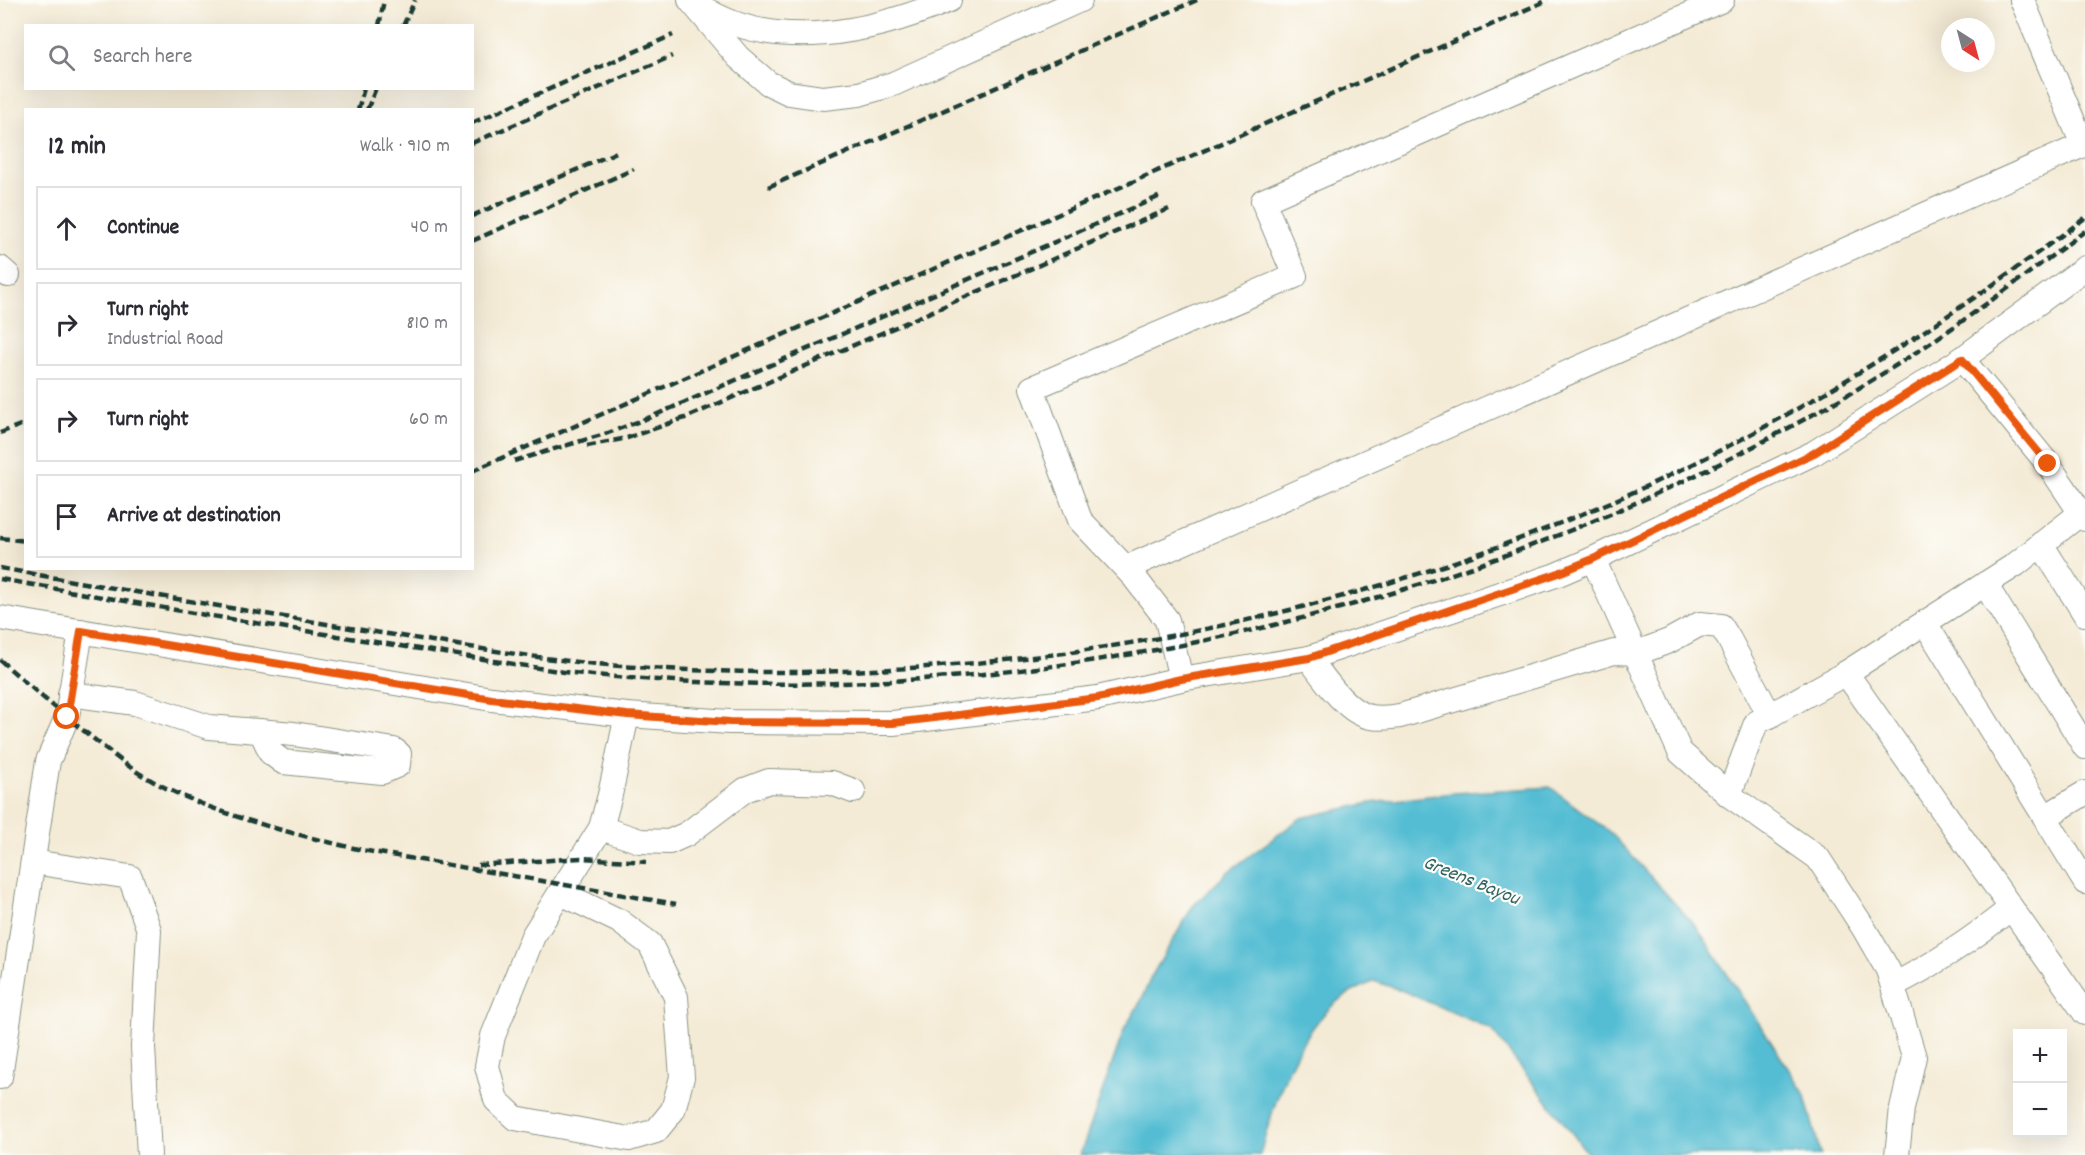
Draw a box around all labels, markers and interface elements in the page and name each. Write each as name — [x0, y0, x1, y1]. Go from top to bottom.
north arrow — [1941, 18, 1995, 72]
search box — [24, 24, 474, 90]
icon: search — [45, 41, 78, 74]
text: Search here — [93, 42, 192, 73]
text: 12 min — [48, 129, 106, 166]
text: Walk · 910 m — [360, 133, 450, 161]
icon: ahead — [50, 212, 83, 245]
text: Continue — [107, 213, 179, 244]
text: 40 m — [410, 214, 448, 242]
text: Turn right — [107, 295, 189, 326]
icon: right — [50, 308, 83, 341]
text: 810 m — [406, 310, 448, 338]
text: Industrial Road — [107, 326, 223, 354]
icon: right — [50, 404, 83, 437]
text: Turn right — [107, 405, 189, 436]
text: 60 m — [409, 406, 448, 434]
route end — [2034, 450, 2060, 476]
icon: arrive — [50, 500, 83, 533]
text: Arrive at destination — [107, 501, 281, 532]
route start — [53, 703, 79, 729]
water label: Greens Bayou — [1418, 850, 1525, 914]
map controls — [2013, 1029, 2067, 1137]
button: + — [2013, 1029, 2067, 1083]
button: − — [2013, 1083, 2067, 1137]

